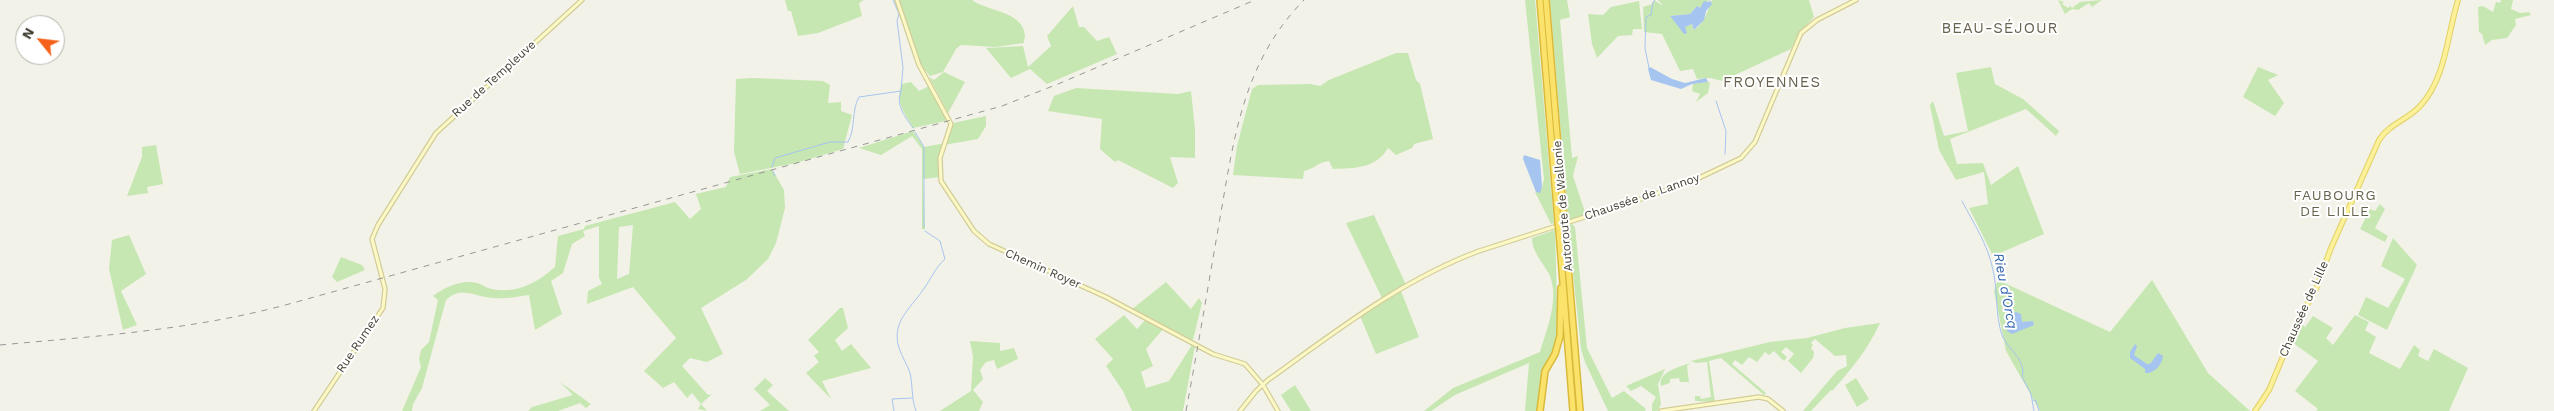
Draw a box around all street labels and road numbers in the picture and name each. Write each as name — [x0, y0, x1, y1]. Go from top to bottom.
street label: Rue de Templeuve — [449, 38, 539, 120]
street label: Autoroute de Wallonie — [1550, 140, 1576, 272]
street label: Chaussée de Lannoy — [1582, 170, 1702, 224]
street label: Chemin Royer — [1003, 246, 1083, 292]
street label: Chaussée de Lille — [2276, 259, 2332, 359]
street label: Rue Rumez — [333, 312, 383, 376]

